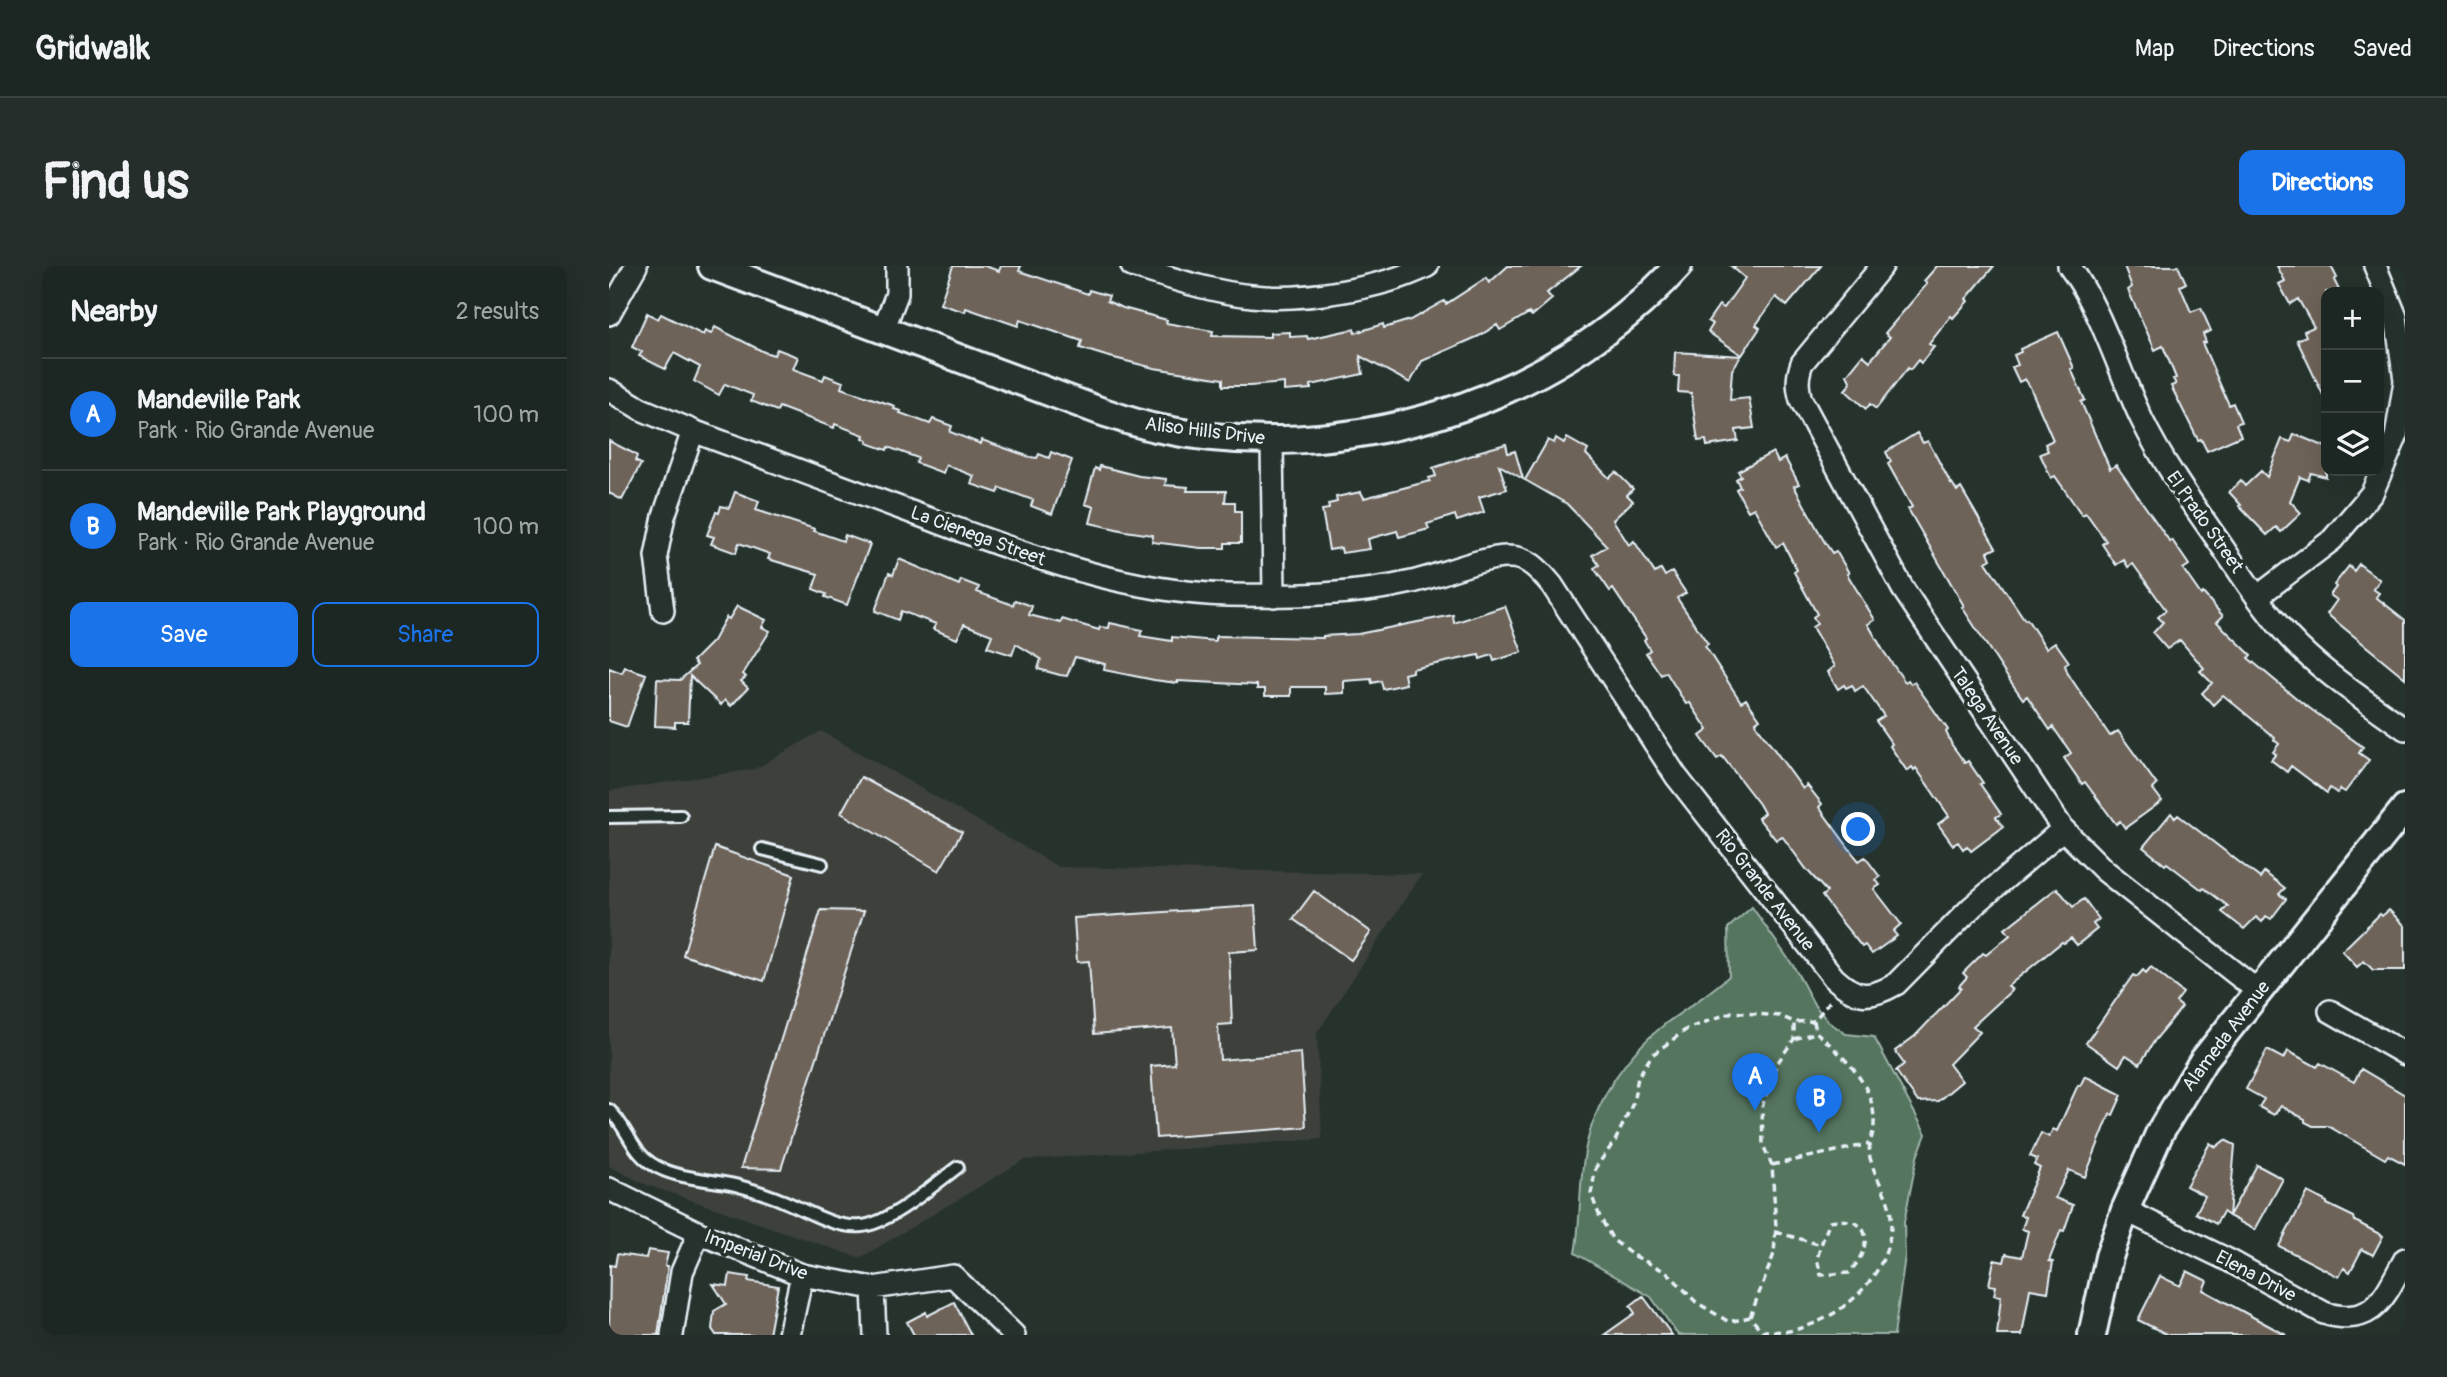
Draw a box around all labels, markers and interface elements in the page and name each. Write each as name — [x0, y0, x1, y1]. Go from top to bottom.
text: Gridwalk — [35, 28, 150, 69]
text: Map — [2135, 34, 2175, 63]
text: Directions — [2213, 34, 2314, 63]
text: Saved — [2352, 34, 2412, 63]
button: Directions — [2239, 150, 2405, 215]
text: Find us — [42, 152, 189, 213]
map controls — [2321, 287, 2384, 476]
button: + — [2321, 287, 2384, 350]
text: Nearby — [70, 293, 157, 330]
text: 2 results — [456, 297, 539, 326]
button: − — [2321, 350, 2384, 413]
text: Mandeville Park — [137, 384, 300, 416]
text: A — [86, 400, 100, 429]
text: 100 m — [473, 400, 539, 429]
street label: Aliso Hills Drive — [1144, 412, 1267, 450]
button: layers — [2321, 413, 2384, 476]
text: Park · Rio Grande Avenue — [137, 416, 374, 445]
street label: El Prado Street — [2161, 466, 2249, 578]
text: Mandeville Park Playground — [137, 496, 426, 528]
street label: La Cienega Street — [907, 500, 1049, 572]
text: B — [86, 512, 100, 541]
text: 100 m — [473, 512, 539, 541]
text: Park · Rio Grande Avenue — [137, 528, 374, 557]
button: Save — [70, 602, 298, 667]
button: Share — [312, 602, 539, 667]
street label: Talega Avenue — [1945, 662, 2029, 770]
your location — [1841, 812, 1875, 846]
street label: Rio Grande Avenue — [1710, 824, 1821, 956]
street label: Alameda Avenue — [2177, 975, 2276, 1096]
pin: A — [1732, 1053, 1778, 1111]
pin: B — [1796, 1075, 1842, 1133]
street label: Imperial Drive — [701, 1224, 812, 1286]
street label: Elena Drive — [2212, 1245, 2301, 1307]

